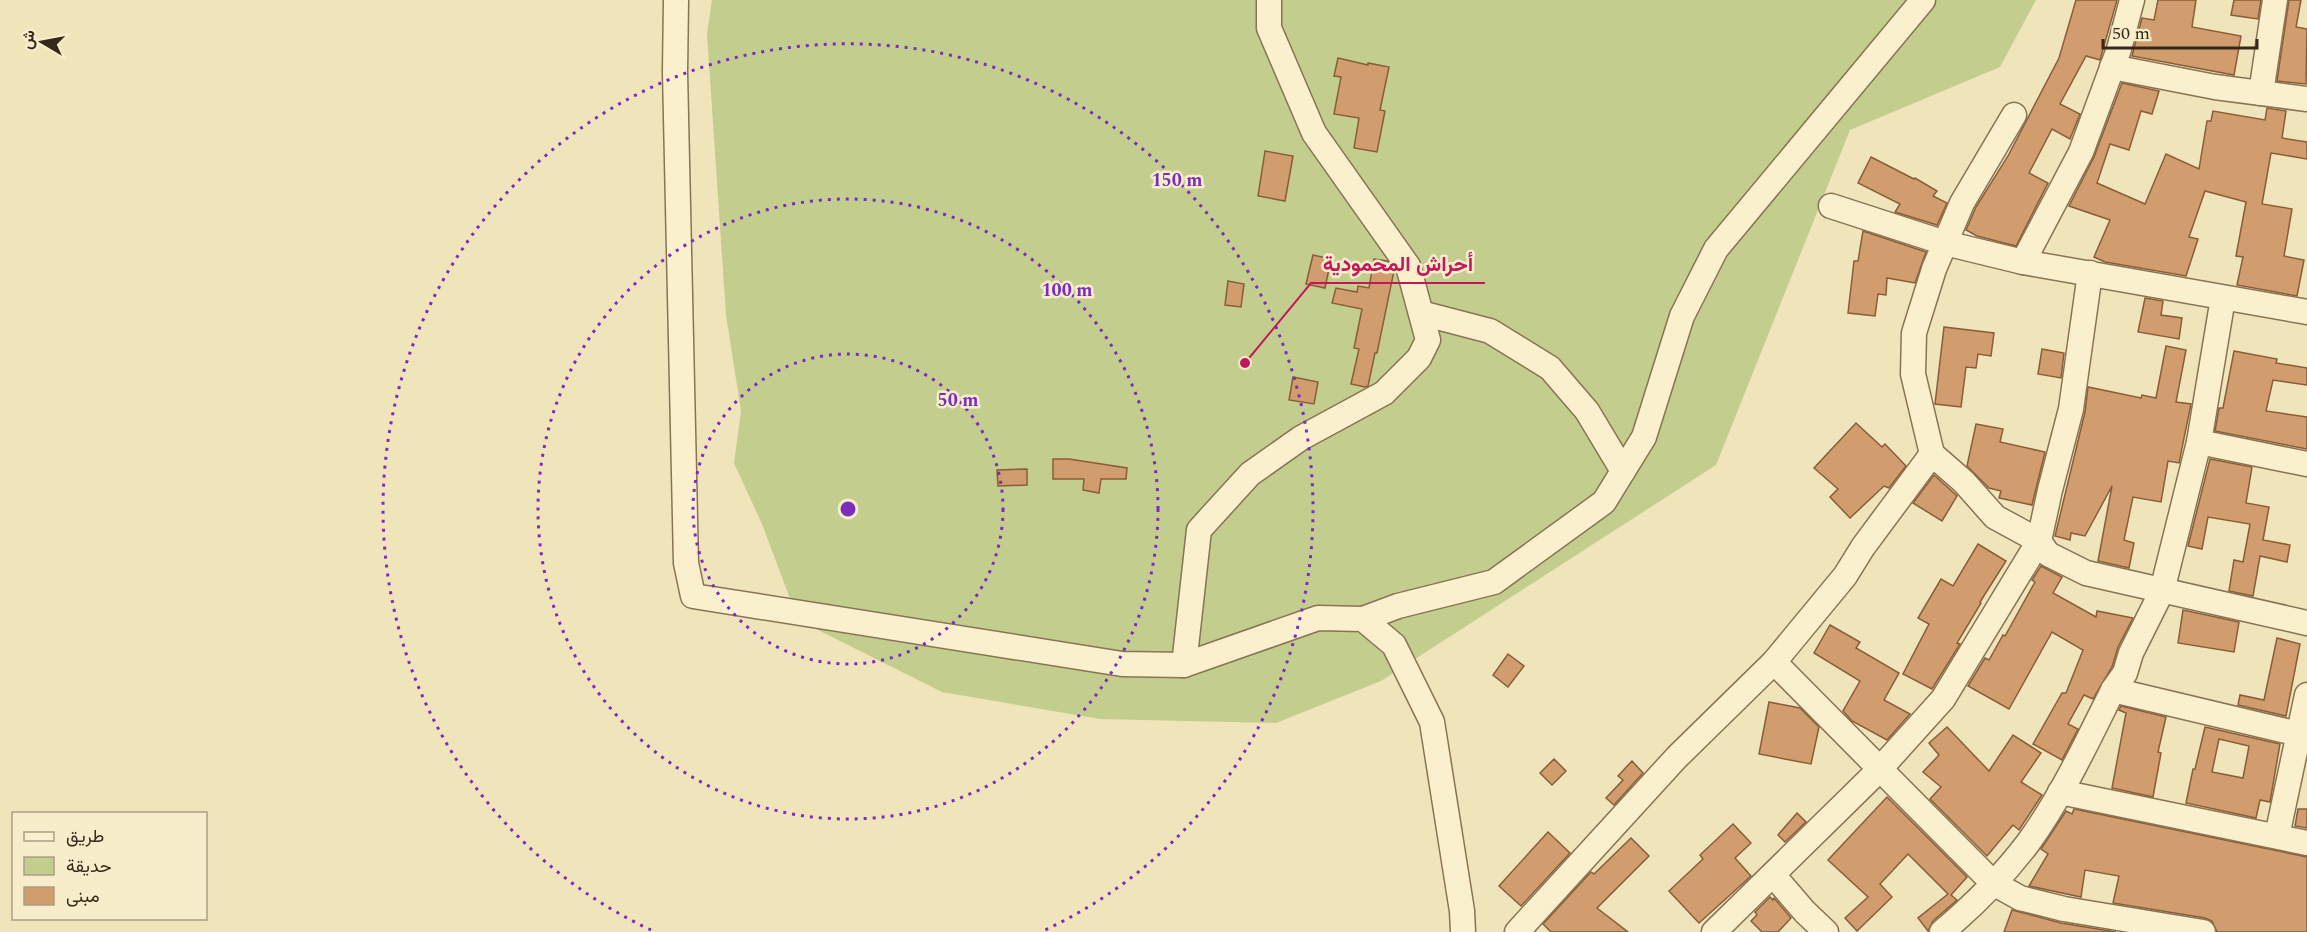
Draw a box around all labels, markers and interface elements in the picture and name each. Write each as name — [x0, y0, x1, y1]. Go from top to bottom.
north arrow — [12, 12, 72, 72]
scale bar — [2103, 12, 2258, 50]
text: 50 m — [2112, 20, 2150, 47]
text: ش — [15, 28, 42, 51]
text: 150 m — [1151, 167, 1203, 194]
callout: أحراش المحمودية — [1311, 244, 1485, 283]
text: أحراش المحمودية — [1323, 249, 1473, 281]
text: 100 m — [1041, 277, 1093, 304]
text: 50 m — [938, 387, 978, 414]
centre of rings — [838, 499, 858, 519]
legend — [12, 812, 207, 920]
text: طريق — [66, 823, 104, 850]
text: حديقة — [66, 853, 112, 880]
text: مبنى — [66, 883, 100, 910]

